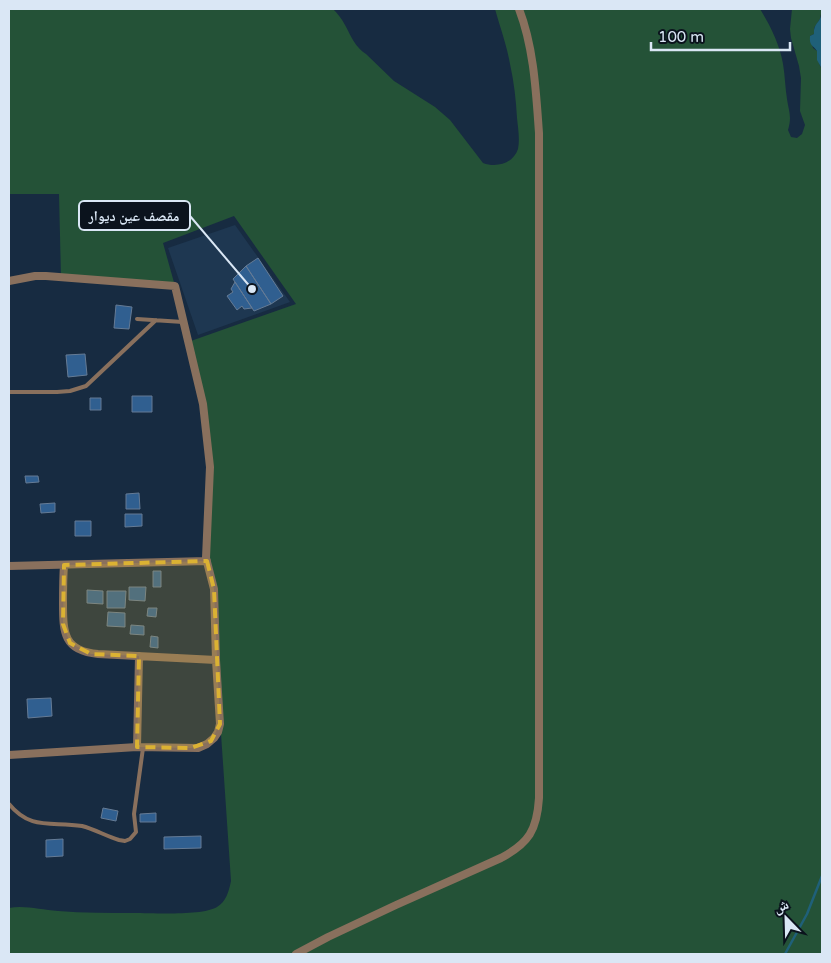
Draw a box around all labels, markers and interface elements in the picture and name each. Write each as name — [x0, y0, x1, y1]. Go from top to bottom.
scale bar — [651, 20, 790, 52]
text: 100 m — [658, 28, 704, 46]
callout: مقصف عين ديوار — [79, 201, 190, 230]
text: مقصف عين ديوار — [88, 208, 179, 225]
north arrow — [761, 893, 811, 943]
text: ش — [771, 896, 791, 917]

